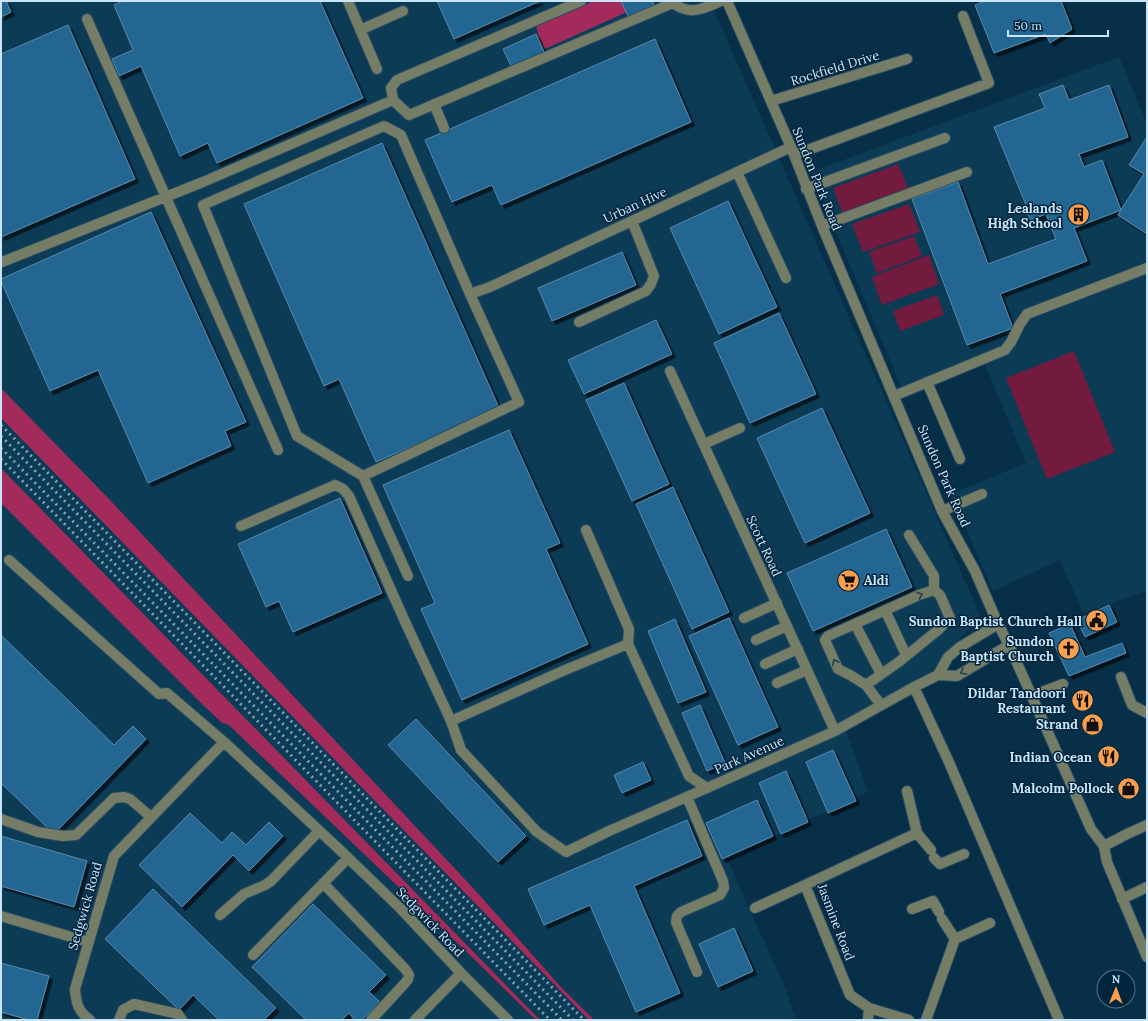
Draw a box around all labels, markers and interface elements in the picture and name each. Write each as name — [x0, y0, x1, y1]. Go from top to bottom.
scale bar — [1008, 12, 1108, 38]
text: 50 m — [1014, 18, 1042, 33]
street label: Rockfield Drive — [789, 46, 881, 90]
street label: Sundon Park Road — [788, 125, 846, 234]
street label: Urban Hive — [601, 183, 669, 227]
place label: Lealands High School — [987, 200, 1062, 232]
building icon: Lealands High School — [1065, 202, 1091, 228]
street label: Sundon Park Road — [914, 422, 974, 530]
street label: Scott Road — [742, 513, 786, 580]
supermarket icon: Aldi — [836, 567, 862, 593]
place label: Aldi — [864, 572, 889, 589]
one-way arrow — [916, 591, 923, 600]
public building icon: Sundon Baptist Church Hall — [1084, 608, 1110, 634]
place label: Sundon Baptist Church Hall — [909, 613, 1082, 630]
place label: Sundon Baptist Church — [960, 633, 1055, 665]
church icon: Sundon Baptist Church — [1056, 635, 1082, 661]
one-way arrow — [832, 659, 840, 667]
one-way arrow — [960, 667, 967, 674]
place label: Dildar Tandoori Restaurant — [968, 685, 1067, 717]
restaurant icon: Dildar Tandoori Restaurant — [1069, 687, 1095, 713]
shop icon: Strand — [1080, 711, 1106, 737]
place label: Strand — [1036, 716, 1078, 733]
street label: Park Avenue — [711, 732, 787, 778]
restaurant icon: Indian Ocean — [1095, 744, 1121, 770]
place label: Indian Ocean — [1009, 749, 1093, 766]
shop icon: Malcolm Pollock — [1116, 775, 1142, 801]
place label: Malcolm Pollock — [1012, 780, 1114, 797]
street label: Sedgwick Road — [64, 860, 106, 952]
street label: Jasmine Road — [813, 880, 859, 963]
street label: Sedgwick Road — [392, 883, 468, 961]
north arrow — [1096, 969, 1136, 1009]
text: N — [1112, 972, 1121, 986]

